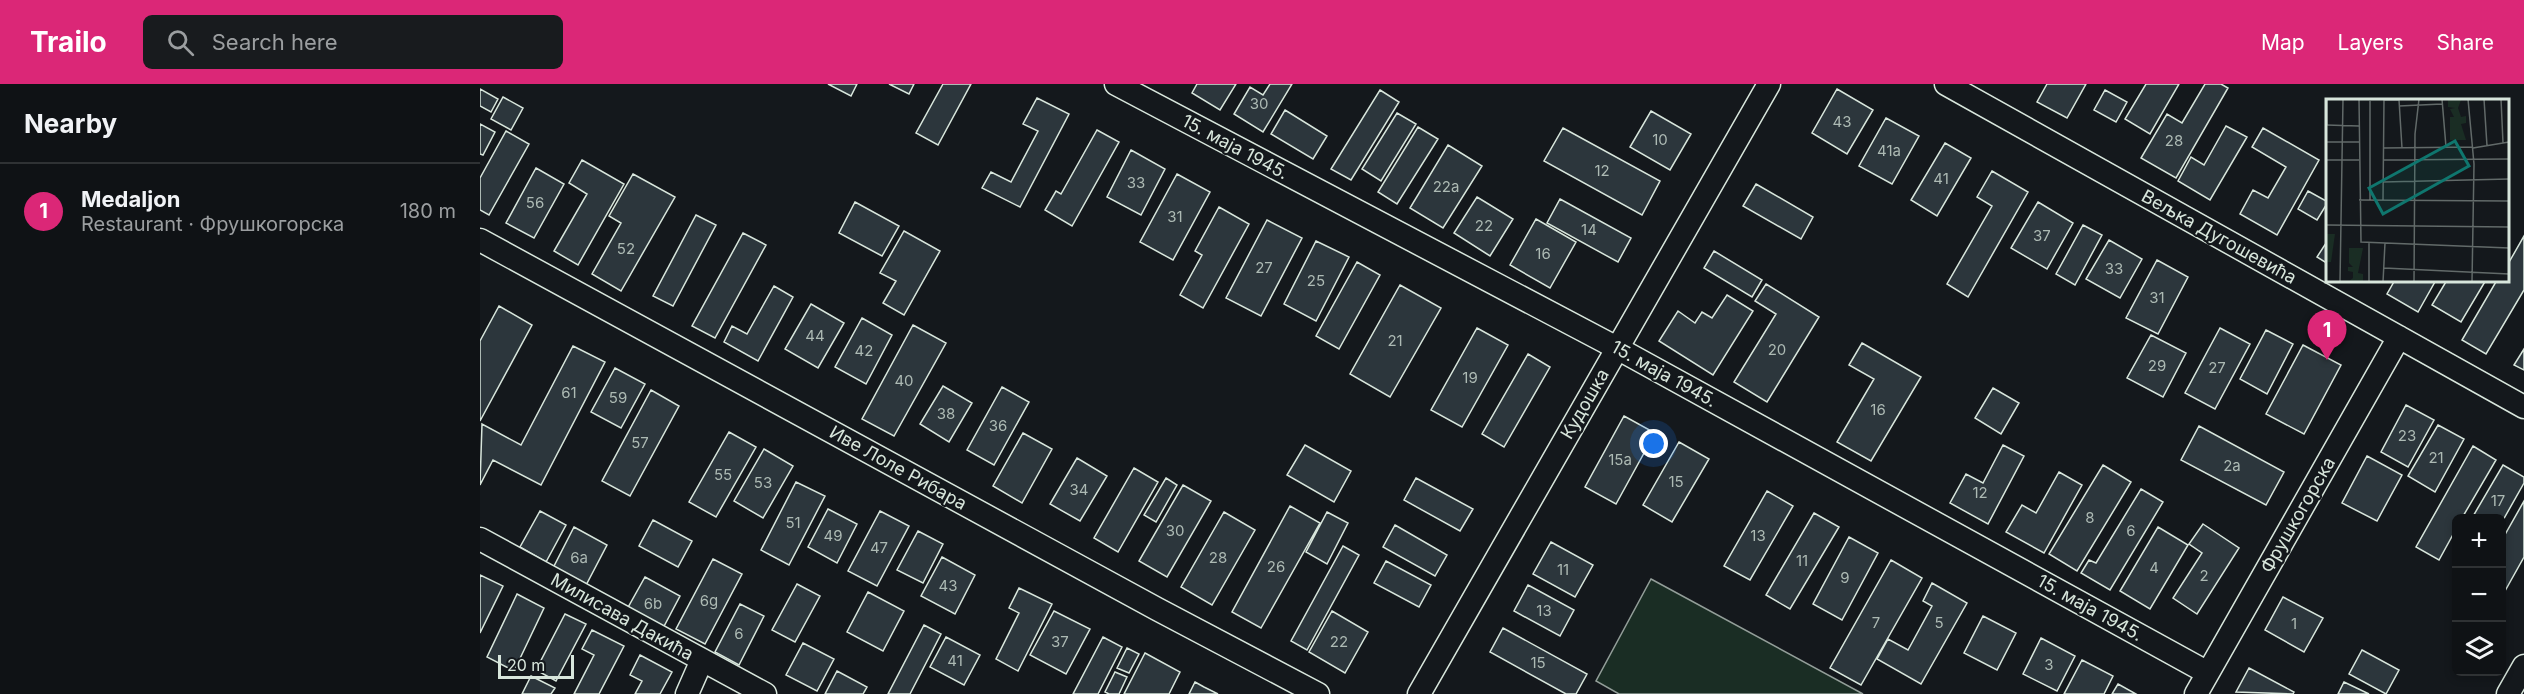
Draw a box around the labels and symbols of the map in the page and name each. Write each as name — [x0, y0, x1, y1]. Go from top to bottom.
house number: 30 — [1250, 94, 1268, 113]
inset map — [2326, 99, 2509, 282]
street label: 15. маја 1945. — [1179, 110, 1292, 183]
house number: 43 — [1833, 112, 1851, 131]
house number: 10 — [1652, 130, 1668, 149]
house number: 28 — [2165, 131, 2183, 150]
house number: 41a — [1877, 141, 1901, 160]
house number: 12 — [1594, 161, 1610, 180]
house number: 41 — [1933, 169, 1949, 188]
house number: 33 — [1127, 173, 1145, 192]
house number: 22a — [1433, 177, 1459, 196]
street label: Вељка Дугошевића — [2138, 185, 2300, 288]
house number: 56 — [526, 193, 544, 212]
house number: 31 — [1167, 207, 1183, 226]
house number: 22 — [1475, 216, 1493, 235]
house number: 14 — [1581, 220, 1597, 239]
house number: 37 — [2033, 226, 2051, 245]
house number: 52 — [617, 239, 635, 258]
house number: 16 — [1535, 244, 1551, 263]
house number: 27 — [1255, 258, 1273, 277]
house number: 33 — [2105, 259, 2123, 278]
house number: 25 — [1307, 271, 1325, 290]
house number: 31 — [2149, 288, 2165, 307]
pin: 1 — [2308, 310, 2346, 360]
house number: 44 — [805, 326, 825, 345]
house number: 21 — [1387, 331, 1403, 350]
street label: 15. маја 1945. — [1608, 336, 1721, 411]
house number: 20 — [1768, 340, 1786, 359]
house number: 42 — [855, 341, 873, 360]
house number: 29 — [2148, 356, 2166, 375]
house number: 27 — [2208, 358, 2226, 377]
street label: Кудошка — [1556, 365, 1613, 443]
house number: 19 — [1462, 368, 1478, 387]
house number: 40 — [894, 371, 914, 390]
house number: 61 — [561, 383, 577, 402]
house number: 59 — [609, 388, 627, 407]
house number: 16 — [1870, 400, 1886, 419]
house number: 38 — [937, 404, 955, 423]
house number: 36 — [989, 416, 1007, 435]
street label: Иве Лоле Рибара — [826, 421, 971, 514]
house number: 23 — [2398, 426, 2416, 445]
your location — [1639, 429, 1668, 458]
house number: 57 — [631, 433, 649, 452]
house number: 21 — [2428, 448, 2444, 467]
house number: 15a — [1608, 450, 1632, 469]
street label: Фрушкогорска — [2256, 453, 2339, 576]
house number: 2a — [2223, 456, 2241, 475]
house number: 55 — [714, 465, 732, 484]
house number: 15 — [1668, 472, 1684, 491]
house number: 53 — [754, 473, 772, 492]
house number: 34 — [1070, 480, 1088, 499]
house number: 12 — [1972, 483, 1988, 502]
house number: 17 — [2491, 491, 2505, 510]
house number: 8 — [2085, 508, 2095, 527]
house number: 51 — [785, 513, 801, 532]
house number: 30 — [1166, 521, 1184, 540]
house number: 6 — [2126, 521, 2136, 540]
house number: 49 — [824, 526, 843, 545]
house number: 13 — [1750, 526, 1766, 545]
house number: 47 — [870, 538, 888, 557]
house number: 6a — [570, 548, 588, 567]
house number: 28 — [1209, 548, 1227, 567]
house number: 11 — [1796, 551, 1808, 570]
house number: 26 — [1267, 557, 1285, 576]
house number: 4 — [2149, 558, 2159, 577]
house number: 11 — [1557, 560, 1569, 579]
house number: 2 — [2199, 566, 2209, 585]
house number: 9 — [1840, 568, 1850, 587]
street label: Милисава Дакића — [547, 569, 697, 664]
street label: 15. маја 1945. — [2034, 570, 2147, 645]
house number: 43 — [939, 576, 957, 595]
house number: 6g — [700, 591, 718, 610]
house number: 6b — [644, 594, 662, 613]
house number: 13 — [1536, 601, 1552, 620]
house number: 7 — [1872, 613, 1880, 632]
house number: 5 — [1934, 613, 1944, 632]
house number: 1 — [2291, 614, 2297, 633]
house number: 6 — [734, 624, 744, 643]
house number: 37 — [1051, 632, 1069, 651]
house number: 22 — [1330, 632, 1348, 651]
house number: 41 — [947, 651, 963, 670]
scale bar — [498, 652, 574, 680]
house number: 15 — [1530, 653, 1546, 672]
house number: 3 — [2044, 655, 2054, 674]

